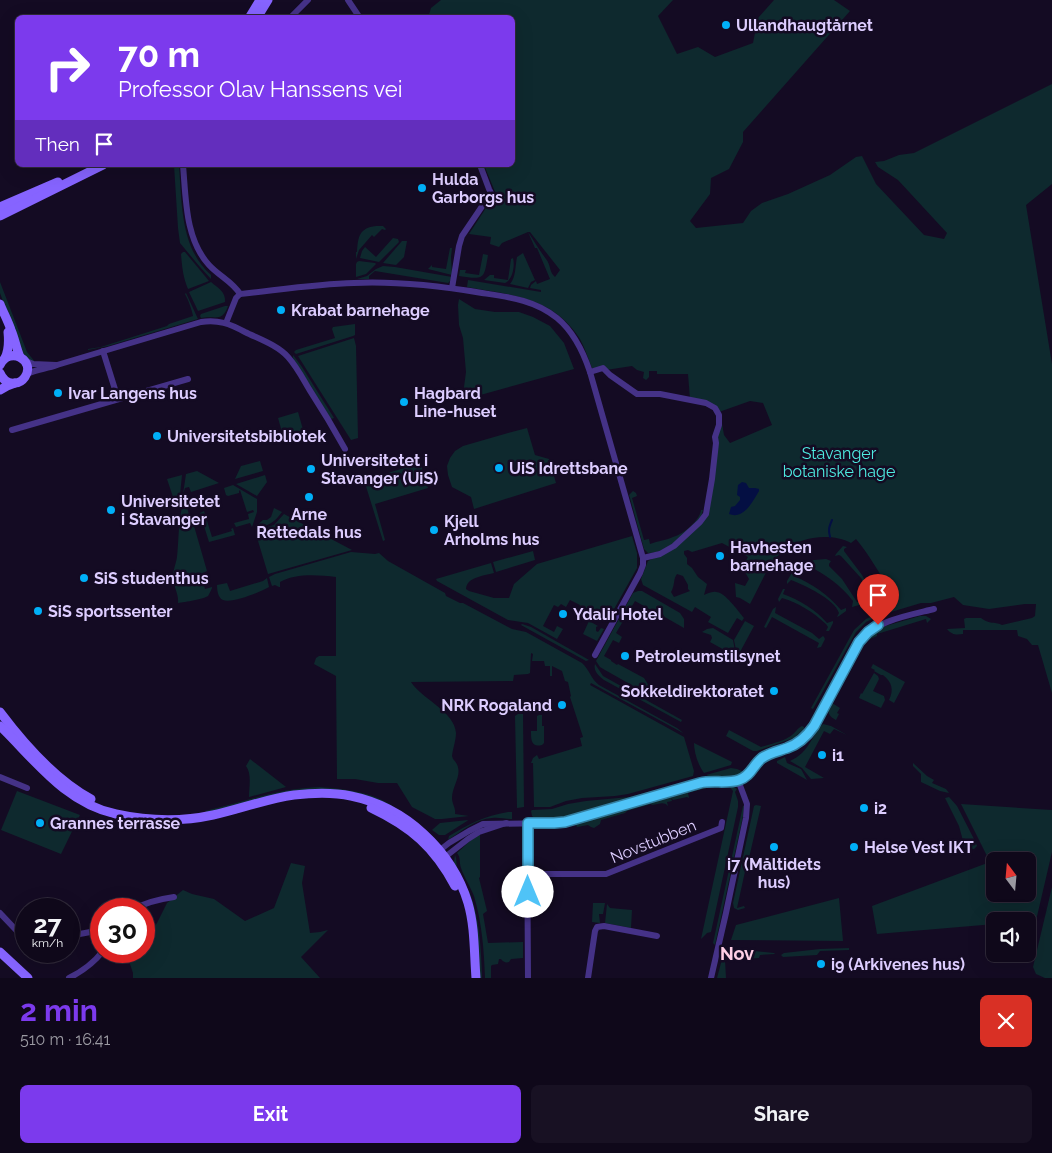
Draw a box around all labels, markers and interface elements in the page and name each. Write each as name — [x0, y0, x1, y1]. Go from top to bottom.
place label: Ullandhaugtårnet — [736, 16, 873, 35]
marker: Ullandhaugtårnet — [720, 19, 732, 31]
text: 70 m — [118, 34, 200, 75]
icon: right — [35, 35, 100, 100]
text: Professor Olav Hanssens vei — [118, 76, 402, 102]
icon: arrive — [90, 130, 118, 158]
text: Then — [35, 133, 80, 155]
place label: Hulda Garborgs hus — [432, 170, 534, 207]
marker: Hulda Garborgs hus — [416, 182, 428, 194]
place label: Krabat barnehage — [291, 301, 430, 320]
marker: Krabat barnehage — [275, 304, 287, 316]
place label: Ivar Langens hus — [68, 384, 197, 403]
place label: Hagbard Line-huset — [414, 384, 496, 421]
marker: Ivar Langens hus — [52, 387, 64, 399]
marker: Hagbard Line-huset — [398, 396, 410, 408]
place label: Universitetsbibliotek — [167, 427, 326, 446]
marker: Universitetsbibliotek — [151, 430, 163, 442]
park label: Stavanger botaniske hage — [783, 444, 895, 481]
place label: Universitetet i Stavanger (UiS) — [321, 451, 438, 488]
place label: UiS Idrettsbane — [509, 459, 628, 478]
marker: UiS Idrettsbane — [493, 462, 505, 474]
marker: Universitetet i Stavanger (UiS) — [305, 463, 317, 475]
marker: Arne Rettedals hus — [303, 491, 315, 503]
place label: Universitetet i Stavanger — [121, 492, 220, 529]
marker: Universitetet i Stavanger — [105, 504, 117, 516]
place label: Arne Rettedals hus — [256, 505, 362, 542]
place label: Kjell Arholms hus — [444, 512, 540, 549]
marker: Kjell Arholms hus — [428, 524, 440, 536]
place label: Havhesten barnehage — [730, 538, 814, 575]
marker: Havhesten barnehage — [714, 550, 726, 562]
place label: SiS studenthus — [94, 569, 209, 588]
marker: SiS studenthus — [78, 572, 90, 584]
pin — [857, 574, 899, 625]
icon: arrive — [864, 581, 892, 609]
place label: SiS sportssenter — [48, 602, 172, 621]
marker: SiS sportssenter — [32, 605, 44, 617]
place label: Ydalir Hotel — [573, 605, 663, 624]
marker: Ydalir Hotel — [557, 608, 569, 620]
place label: Petroleumstilsynet — [635, 647, 781, 666]
marker: Petroleumstilsynet — [619, 650, 631, 662]
place label: Sokkeldirektoratet — [621, 682, 764, 701]
marker: Sokkeldirektoratet — [768, 685, 780, 697]
place label: NRK Rogaland — [441, 696, 552, 715]
marker: NRK Rogaland — [556, 699, 568, 711]
place label: i1 — [832, 746, 844, 765]
marker: i1 — [816, 749, 828, 761]
place label: i2 — [874, 799, 887, 818]
marker: i2 — [858, 802, 870, 814]
place label: Grannes terrasse — [50, 814, 181, 833]
street label: Novstubben — [608, 816, 699, 867]
marker: Grannes terrasse — [34, 817, 46, 829]
place label: Helse Vest IKT — [864, 838, 974, 857]
marker: i7 (Måltidets hus) — [768, 841, 780, 853]
marker: Helse Vest IKT — [848, 841, 860, 853]
north arrow — [986, 852, 1036, 902]
map controls — [986, 852, 1036, 962]
place label: i7 (Måltidets hus) — [727, 855, 821, 892]
position arrow — [501, 865, 553, 917]
speed limit sign: 30 — [90, 898, 155, 963]
text: 27 — [33, 909, 62, 939]
button: sound — [986, 912, 1036, 962]
text: km/h — [32, 936, 63, 950]
district label: Nov — [720, 943, 754, 964]
place label: i9 (Arkivenes hus) — [831, 955, 965, 974]
marker: i9 (Arkivenes hus) — [815, 958, 827, 970]
text: 2 min — [20, 993, 98, 1028]
button: close — [980, 995, 1032, 1047]
text: 510 m · 16:41 — [20, 1030, 110, 1049]
button: Exit — [20, 1085, 521, 1143]
button: Share — [531, 1085, 1032, 1143]

